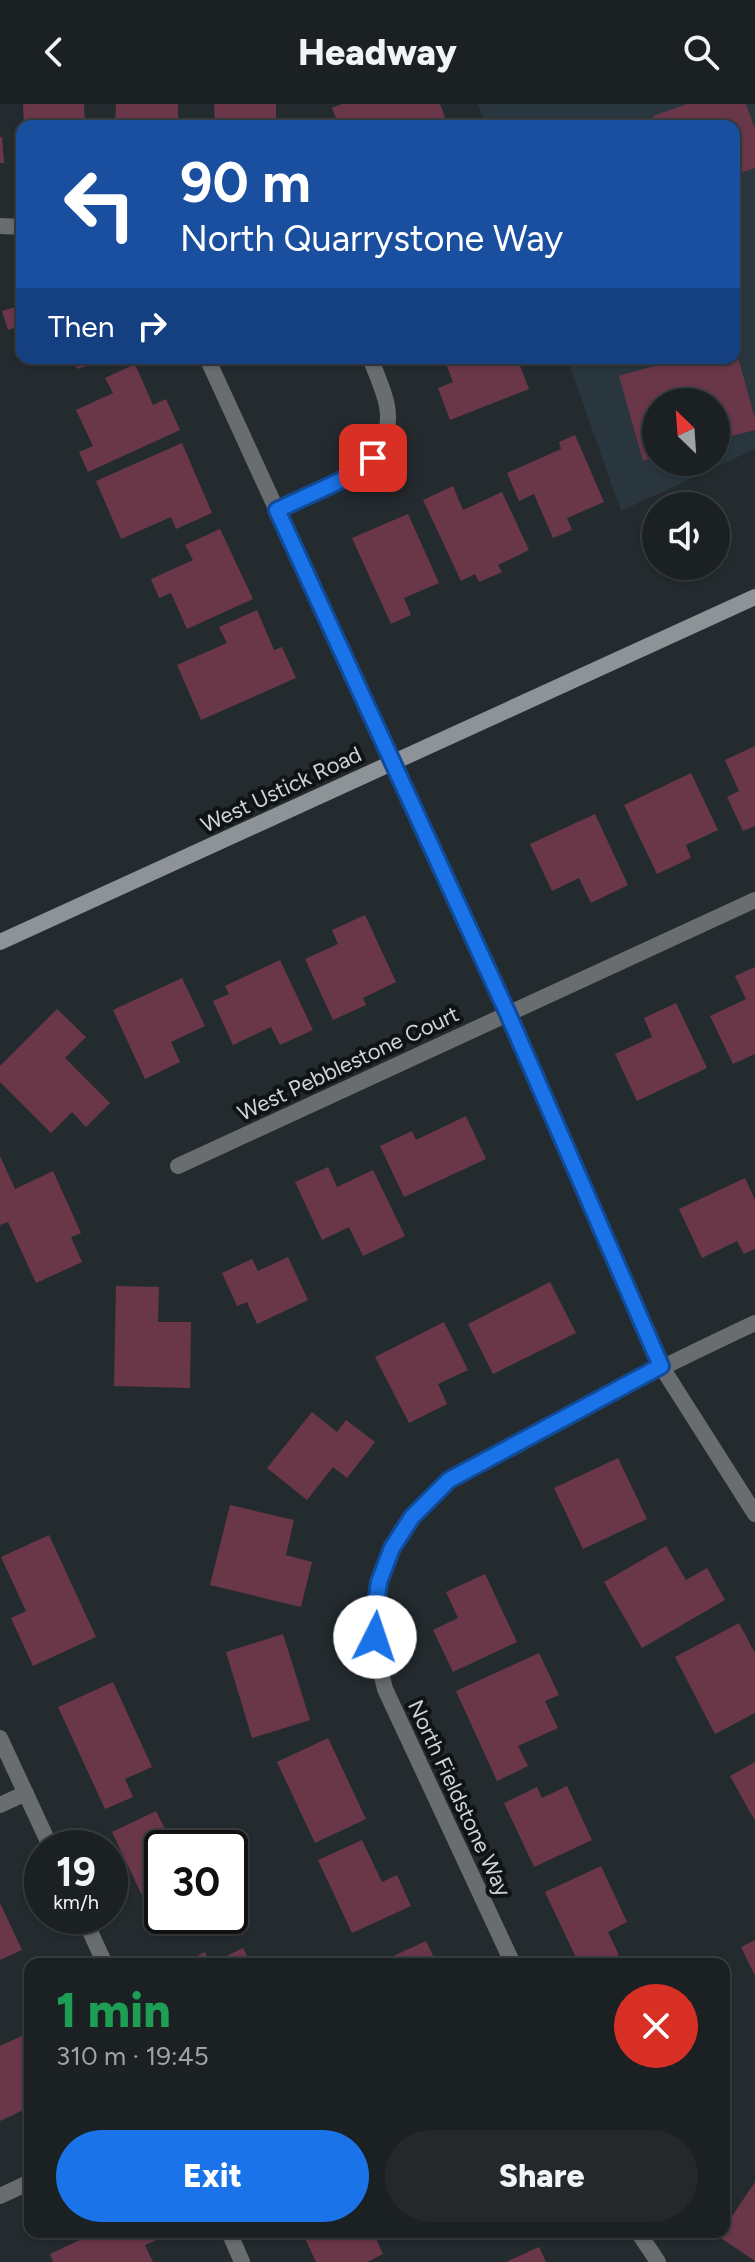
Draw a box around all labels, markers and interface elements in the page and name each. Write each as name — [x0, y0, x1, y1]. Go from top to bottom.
icon: back — [32, 30, 76, 74]
icon: search — [679, 30, 723, 74]
text: Headway — [298, 31, 457, 74]
text: 90 m — [180, 149, 311, 216]
icon: left — [48, 152, 152, 256]
text: North Quarrystone Way — [180, 217, 563, 260]
icon: right — [130, 304, 174, 348]
text: Then — [48, 308, 114, 345]
north arrow — [642, 388, 730, 476]
map controls — [642, 388, 730, 580]
pin — [339, 424, 407, 492]
icon: arrive — [351, 436, 395, 480]
button: sound — [642, 492, 730, 580]
street label: West Ustick Road — [197, 740, 366, 838]
street label: West Pebblestone Court — [233, 1000, 463, 1127]
position arrow — [333, 1595, 417, 1679]
street label: North Fieldstone Way — [402, 1696, 517, 1901]
speed limit sign: 30 — [144, 1830, 248, 1934]
text: 19 — [56, 1848, 96, 1896]
text: km/h — [53, 1890, 99, 1914]
text: 1 min — [56, 1981, 171, 2039]
button: close — [614, 1984, 698, 2068]
text: 310 m · 19:45 — [56, 2040, 209, 2072]
button: Exit — [56, 2130, 369, 2222]
button: Share — [385, 2130, 698, 2222]

